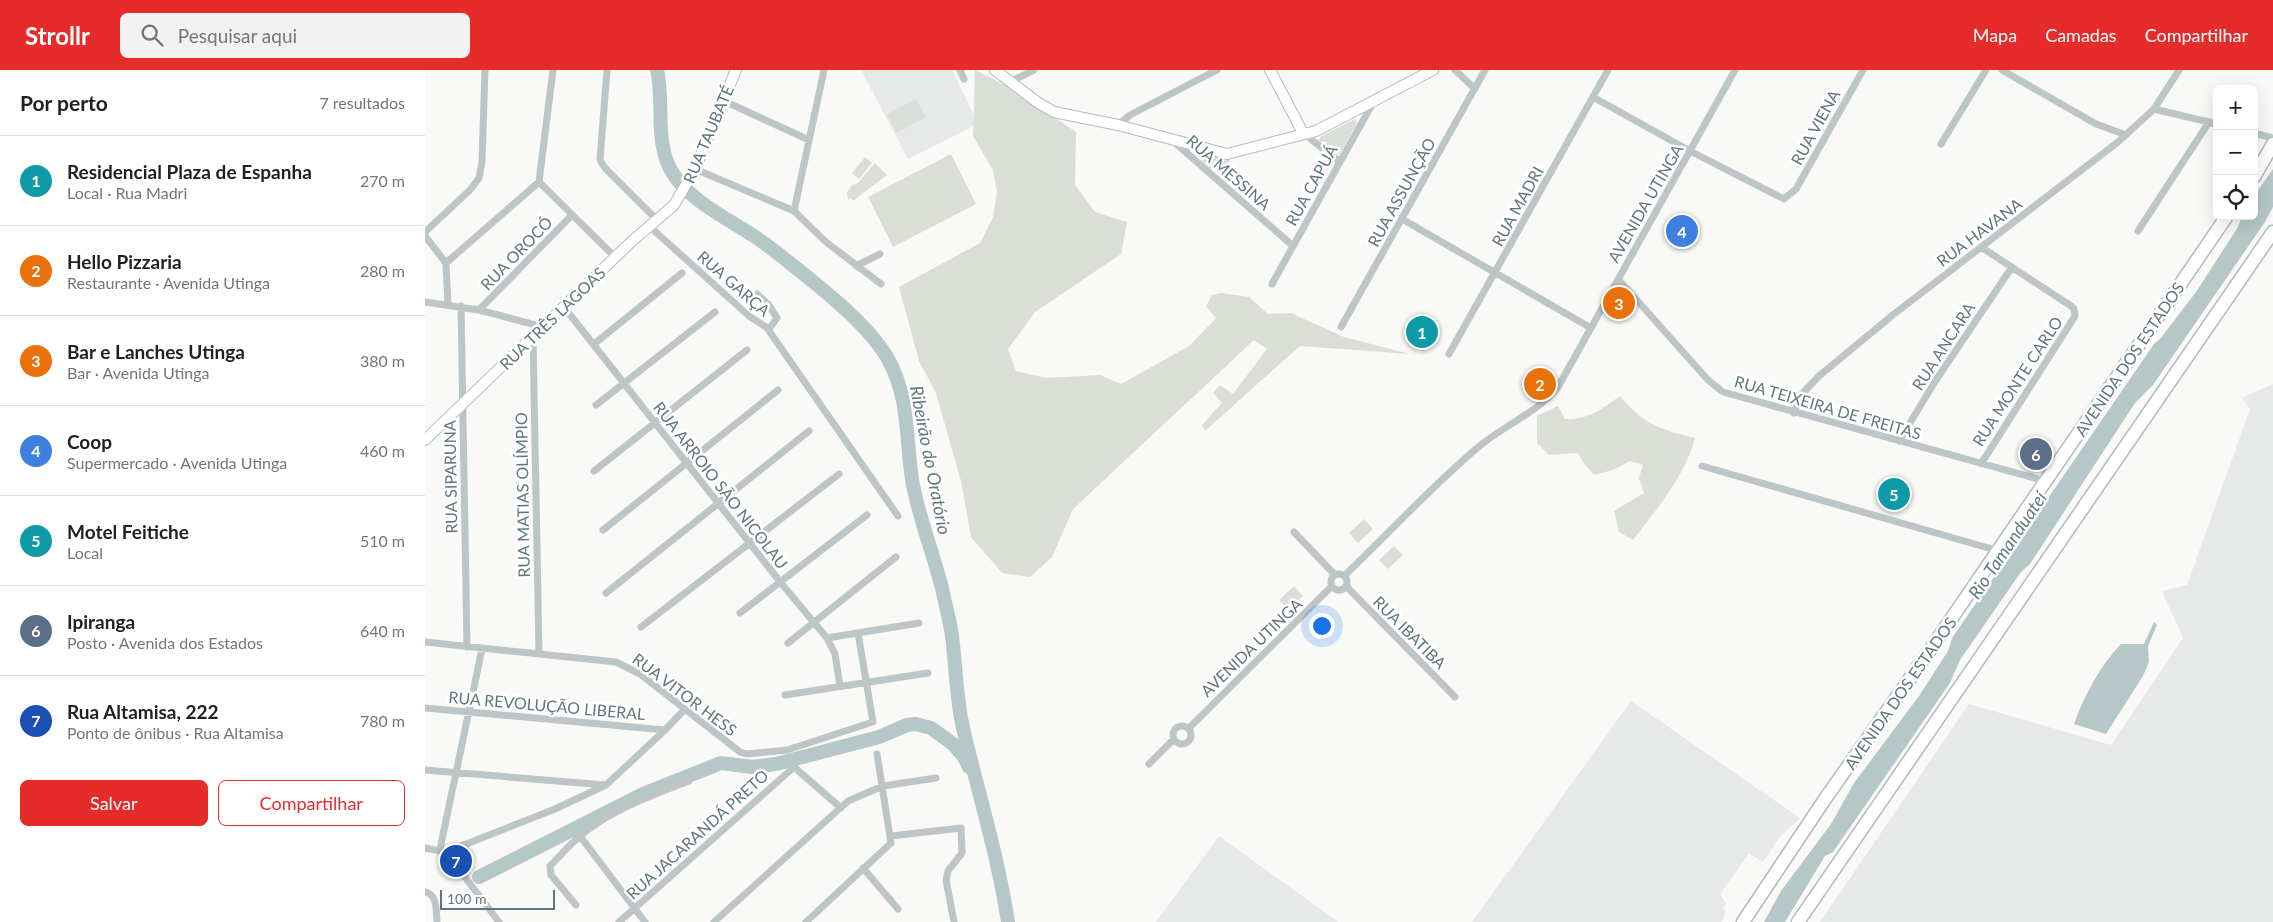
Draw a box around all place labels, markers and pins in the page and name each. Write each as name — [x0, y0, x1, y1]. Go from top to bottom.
pin: 4 — [1666, 212, 1698, 250]
pin: 3 — [1603, 284, 1635, 322]
pin: 1 — [1406, 313, 1438, 351]
pin: 2 — [1524, 365, 1556, 403]
pin: 6 — [2020, 435, 2052, 473]
pin: 5 — [1878, 475, 1910, 513]
pin: 7 — [440, 842, 472, 880]

